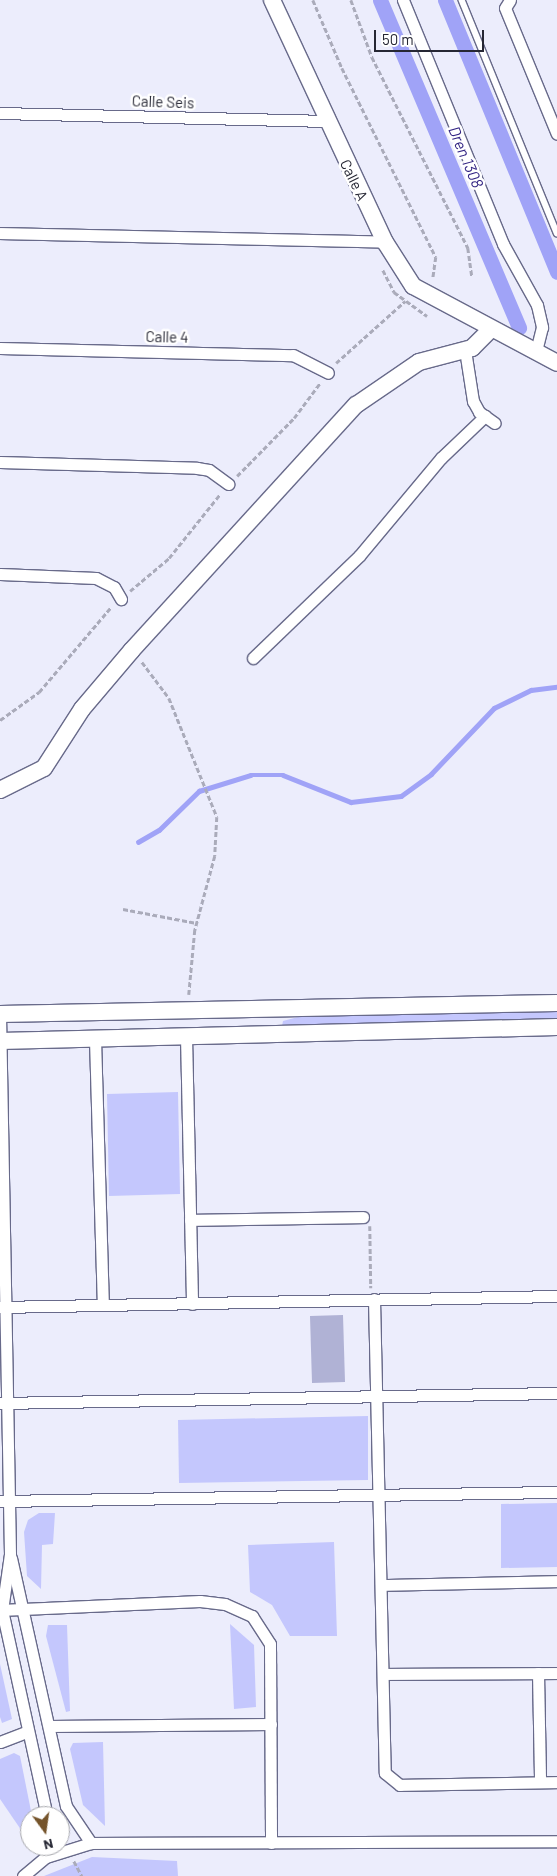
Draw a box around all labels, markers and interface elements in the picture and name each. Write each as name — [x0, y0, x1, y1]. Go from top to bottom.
scale bar — [377, 20, 487, 52]
text: 50 m — [382, 30, 414, 48]
street label: Calle Seis — [132, 92, 194, 112]
water label: Dren 1308 — [444, 123, 488, 191]
street label: Calle A — [336, 156, 372, 204]
street label: Calle 4 — [145, 328, 189, 346]
north arrow — [20, 1806, 70, 1856]
text: N — [42, 1836, 55, 1854]

